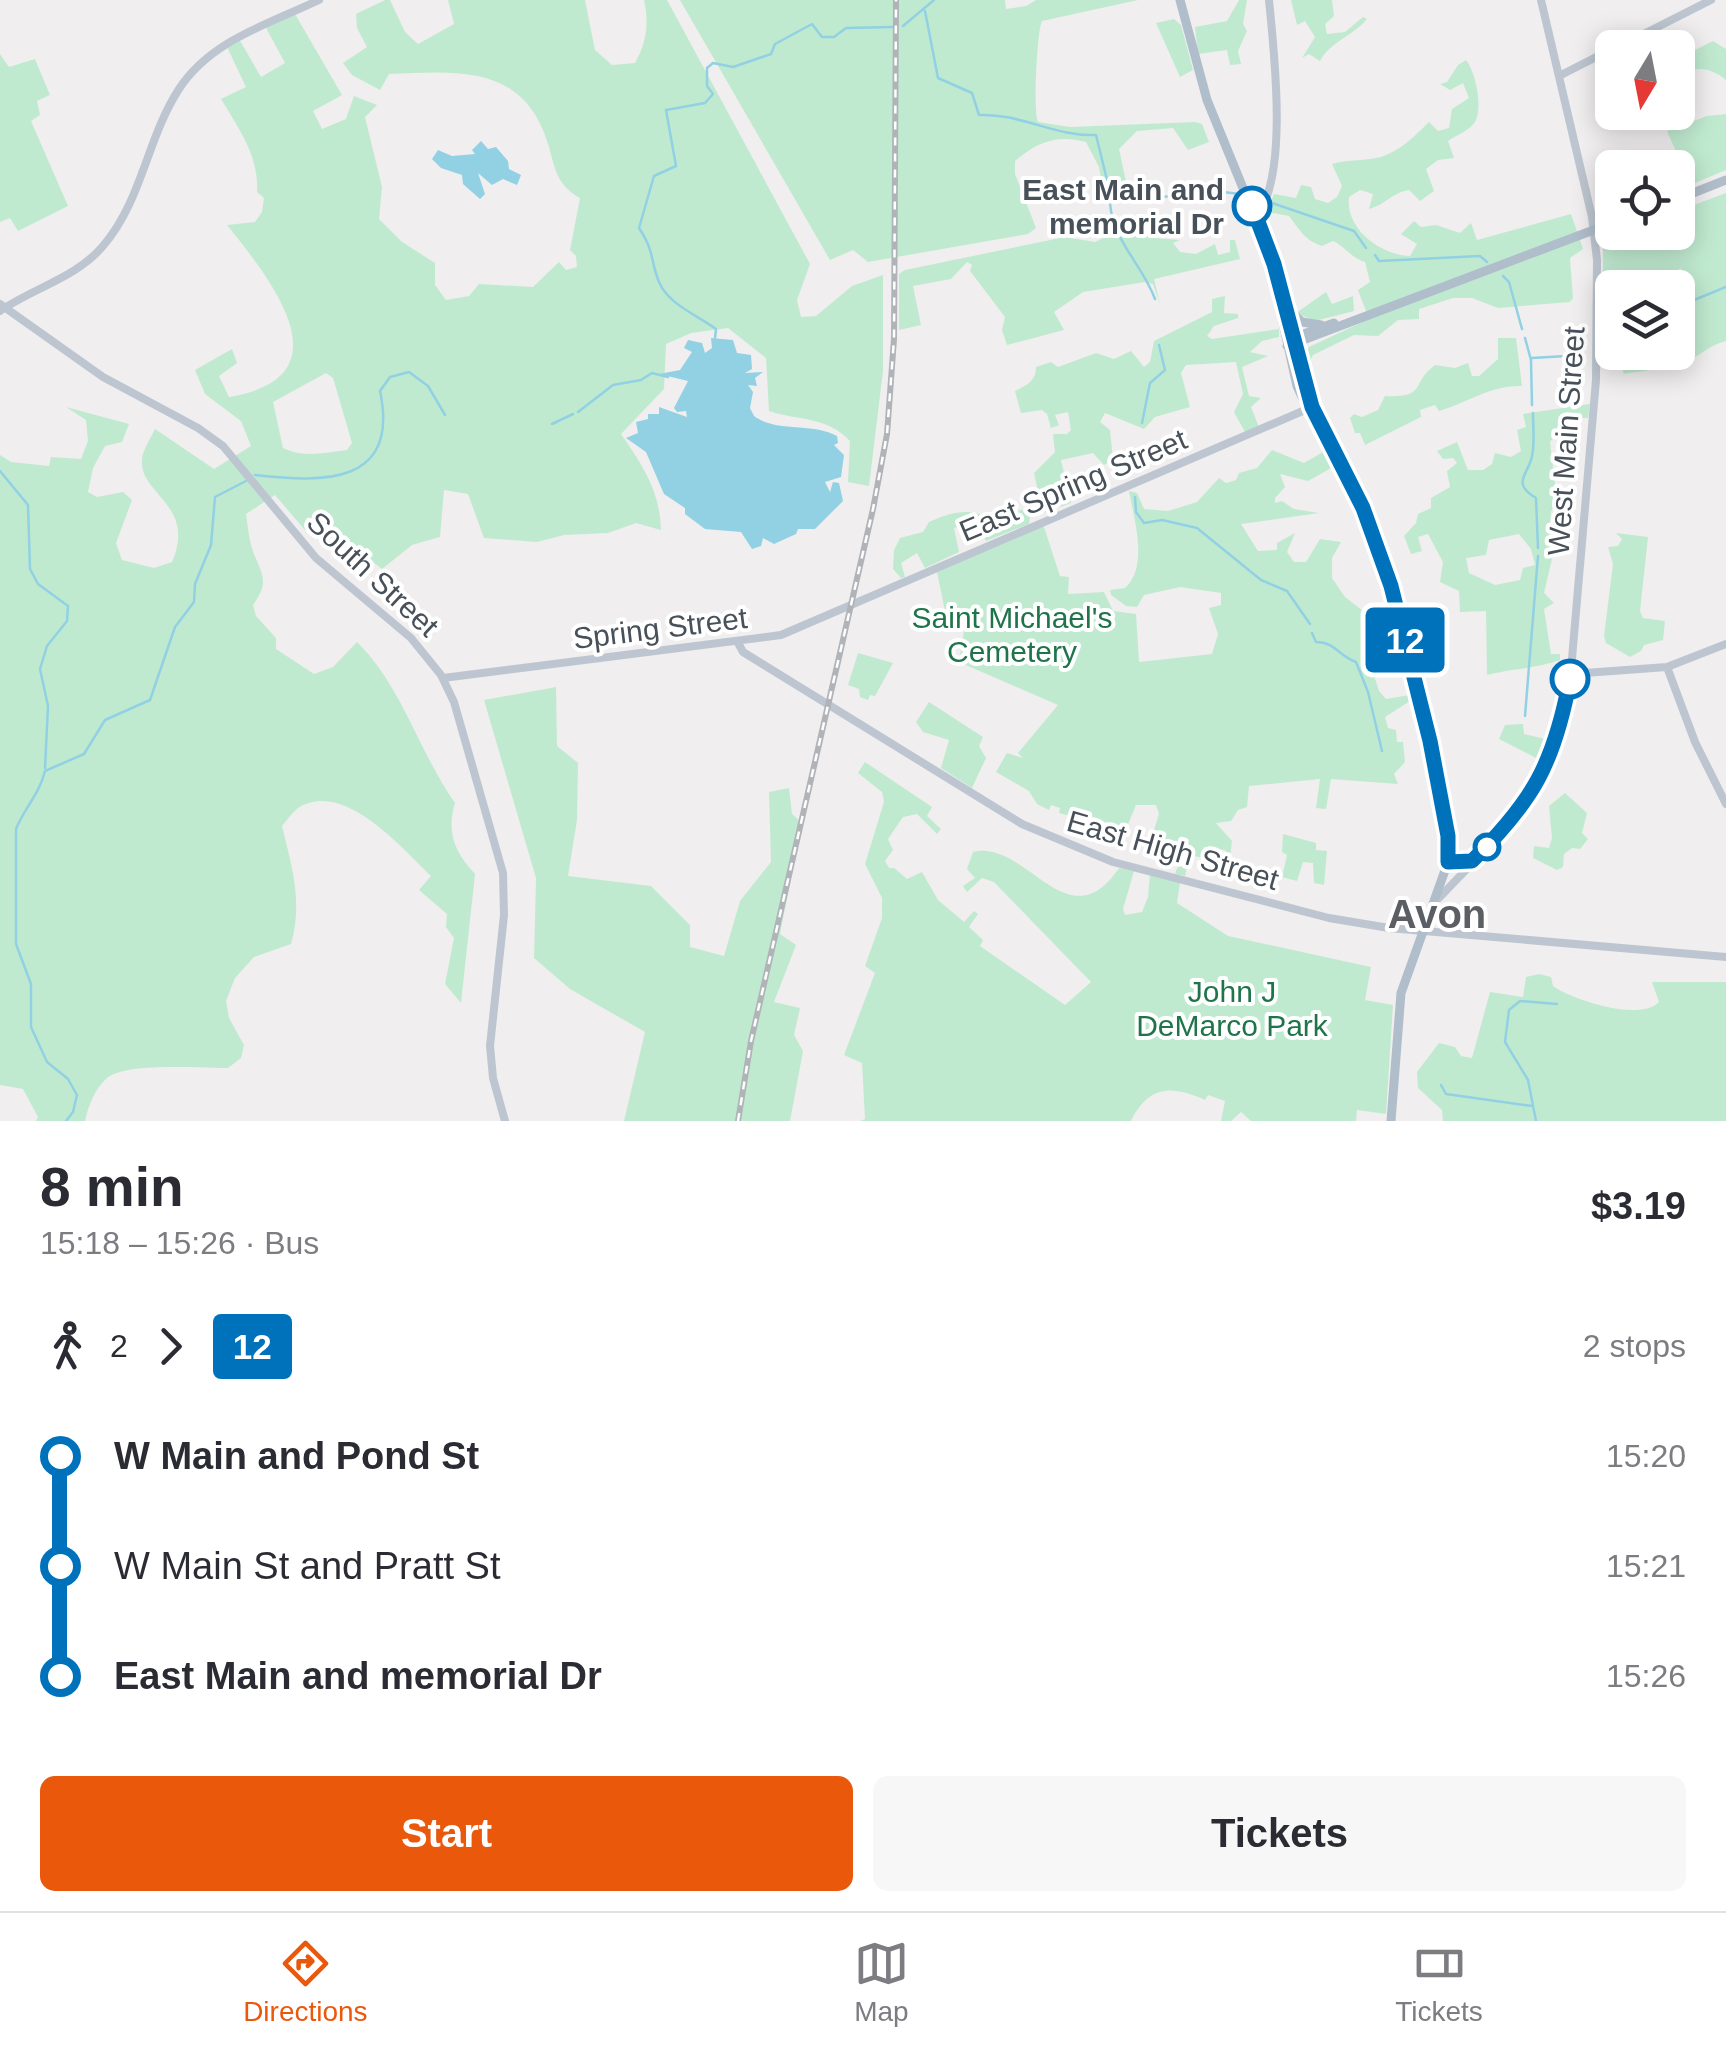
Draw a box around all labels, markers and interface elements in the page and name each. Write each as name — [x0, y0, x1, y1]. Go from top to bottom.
north arrow — [1595, 30, 1695, 130]
map controls — [1595, 30, 1695, 370]
button: locate — [1595, 150, 1695, 250]
place label: East Main and memorial Dr — [1022, 173, 1224, 240]
marker: East Main and memorial Dr — [1233, 187, 1271, 225]
button: layers — [1595, 270, 1695, 370]
street label: West Main Street — [1542, 325, 1591, 557]
street label: East Spring Street — [954, 422, 1192, 548]
street label: South Street — [301, 505, 446, 643]
street label: Spring Street — [571, 601, 750, 655]
park label: Saint Michael's Cemetery — [912, 601, 1112, 668]
line badge: 12 — [1360, 608, 1450, 672]
text: 12 — [1386, 621, 1424, 660]
unlabelled marker — [1551, 660, 1589, 698]
street label: East High Street — [1063, 804, 1283, 896]
unlabelled marker — [1474, 834, 1500, 860]
district label: Avon — [1388, 892, 1486, 936]
park label: John J DeMarco Park — [1136, 975, 1329, 1042]
text: 8 min — [40, 1156, 184, 1218]
text: $3.19 — [1591, 1185, 1686, 1227]
text: 15:18 – 15:26 · Bus — [40, 1225, 319, 1261]
icon: walk — [40, 1319, 95, 1374]
icon: forward — [143, 1319, 198, 1374]
text: 12 — [233, 1327, 272, 1366]
text: 2 — [110, 1328, 128, 1364]
text: 2 stops — [1583, 1328, 1686, 1364]
text: W Main and Pond St — [114, 1435, 479, 1477]
text: 15:20 — [1606, 1438, 1686, 1474]
text: W Main St and Pratt St — [114, 1545, 500, 1587]
text: 15:21 — [1606, 1548, 1686, 1584]
text: East Main and memorial Dr — [114, 1655, 602, 1697]
text: 15:26 — [1606, 1658, 1686, 1694]
button: Start — [40, 1776, 853, 1891]
button: Tickets — [873, 1776, 1686, 1891]
tab: Directions — [243, 1936, 368, 2028]
tab: Map — [854, 1936, 909, 2028]
tab: Tickets — [1395, 1936, 1483, 2028]

